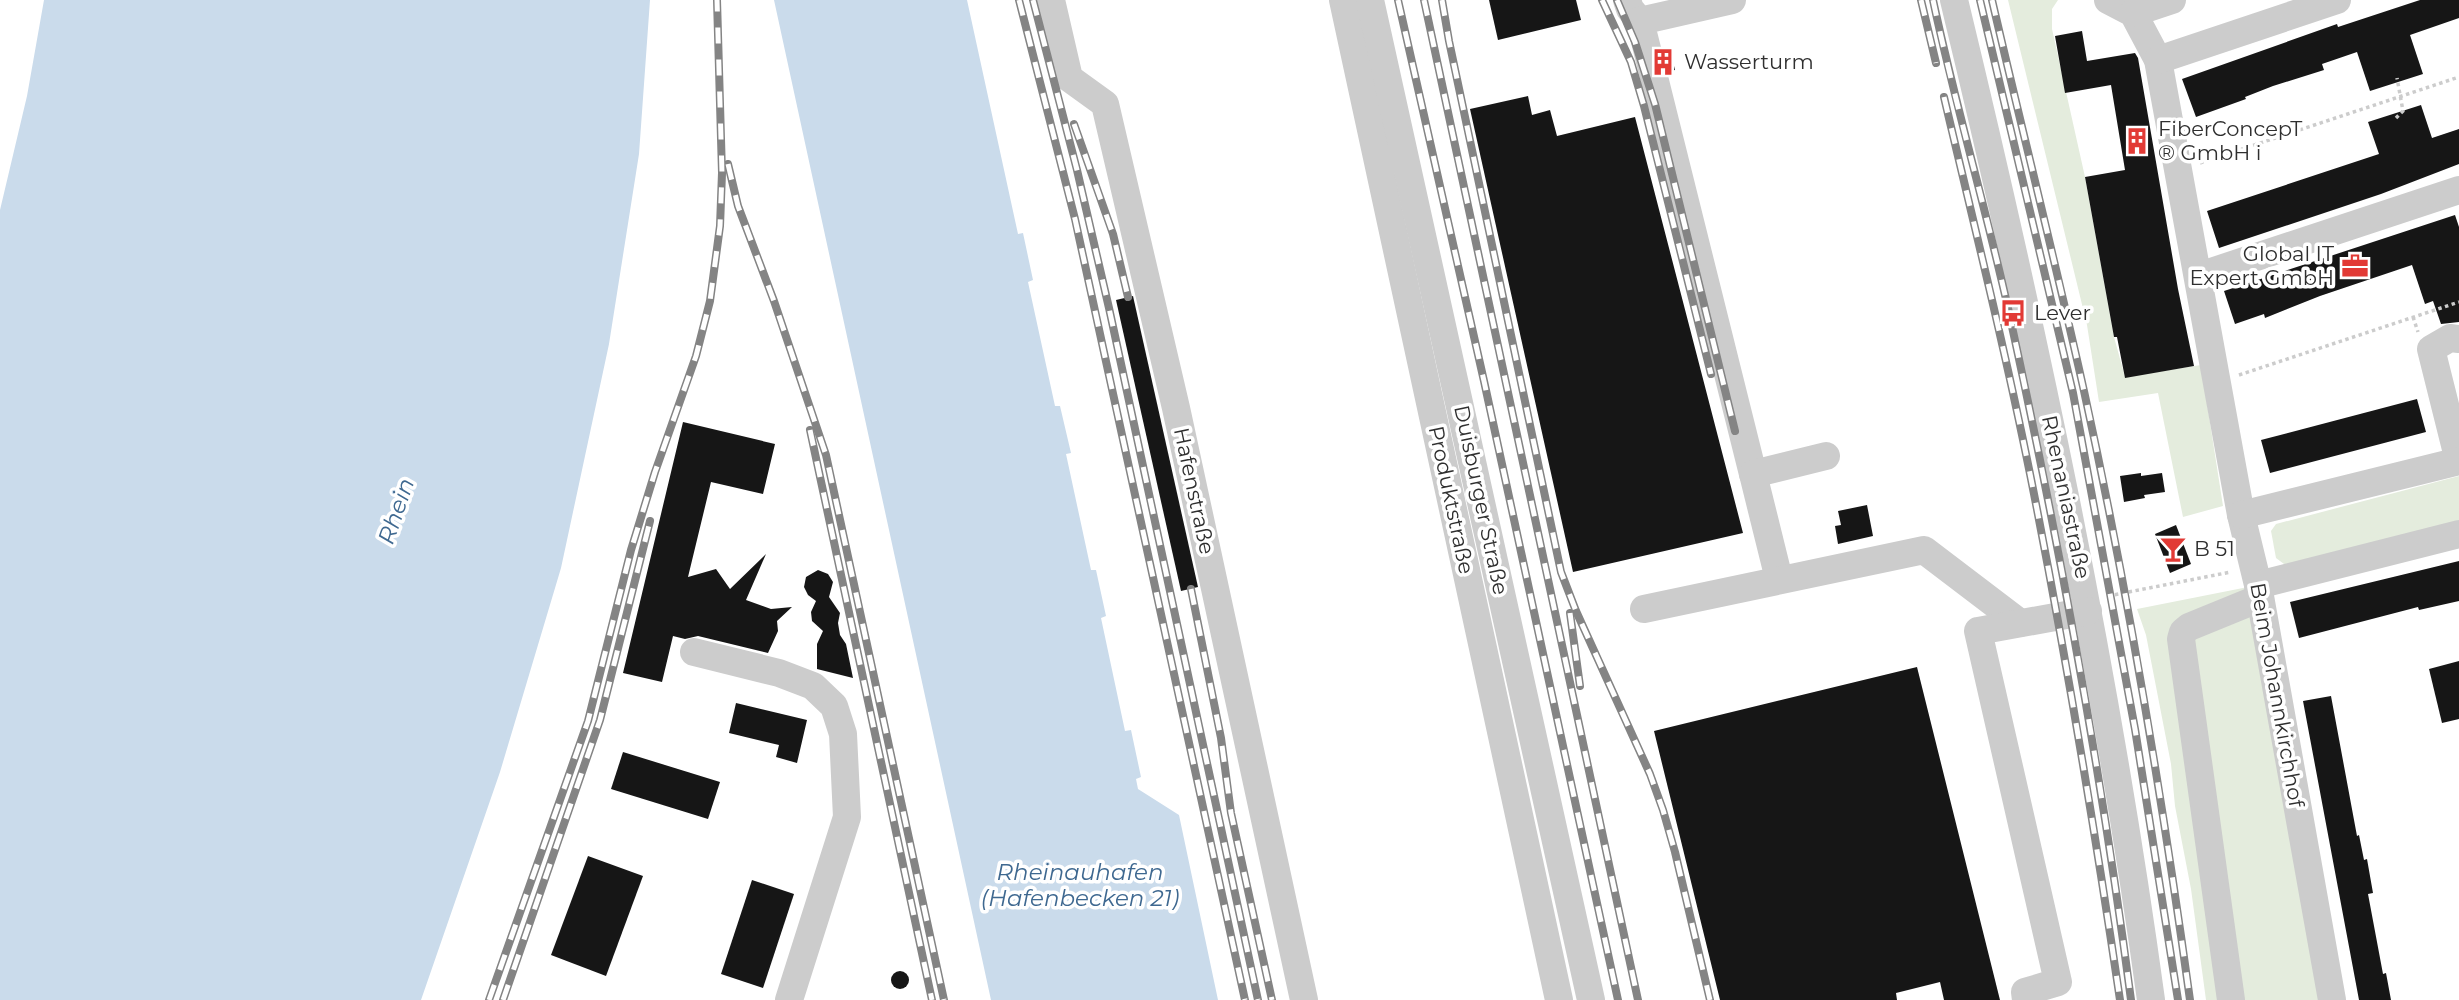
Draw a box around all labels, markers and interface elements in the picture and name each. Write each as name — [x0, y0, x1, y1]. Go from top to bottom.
building icon: Wasserturm — [1648, 47, 1678, 77]
place label: Wasserturm — [1684, 49, 1814, 74]
place label: FiberConcepT ® GmbH i — [2158, 116, 2302, 165]
building icon: FiberConcepT ® GmbH i — [2122, 126, 2152, 156]
place label: Global IT Expert GmbH — [2190, 241, 2334, 290]
office icon: Global IT Expert GmbH — [2340, 251, 2370, 281]
bus stop icon: Lever — [1998, 298, 2028, 328]
place label: Lever — [2034, 300, 2091, 325]
street label: Duisburger Straße — [1449, 403, 1514, 597]
street label: Rhenaniastraße — [2037, 413, 2096, 581]
street label: Produktstraße — [1424, 424, 1479, 576]
street label: Hafenstraße — [1169, 425, 1220, 556]
water label: Rhein — [372, 474, 420, 548]
bar icon: B 51 — [2158, 534, 2188, 564]
place label: B 51 — [2194, 536, 2235, 561]
street label: Beim Johannkirchhof — [2245, 581, 2310, 810]
water label: Rheinauhafen (Hafenbecken 21) — [981, 858, 1179, 912]

